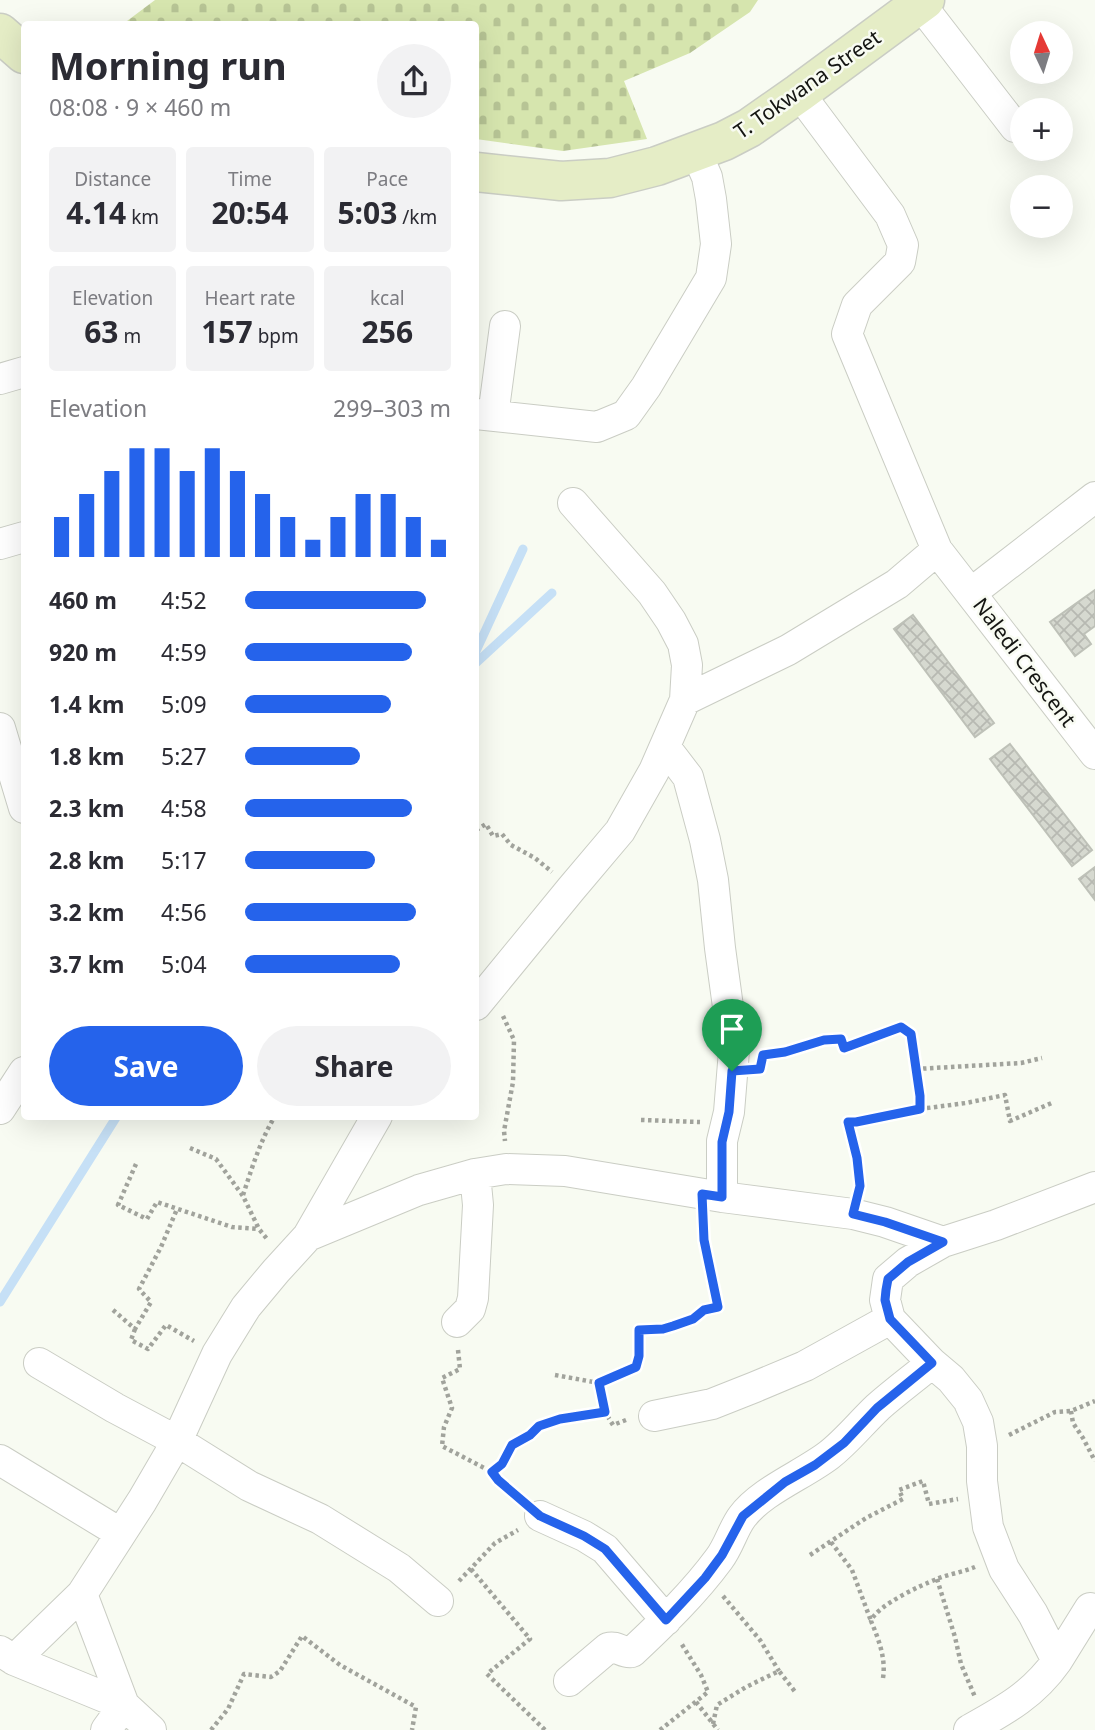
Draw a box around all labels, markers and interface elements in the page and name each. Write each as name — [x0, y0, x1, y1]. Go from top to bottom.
north arrow — [1010, 21, 1073, 84]
map controls — [1010, 21, 1073, 238]
street label: T. Tokwana Street — [728, 23, 886, 145]
text: Morning run — [49, 39, 287, 91]
button: share — [377, 44, 451, 118]
text: 08:08 · 9 × 460 m — [49, 91, 231, 123]
button: + — [1010, 98, 1073, 161]
text: Distance — [74, 166, 151, 192]
text: Time — [228, 166, 272, 192]
text: Pace — [366, 166, 408, 192]
button: − — [1010, 175, 1073, 238]
text: 4.14 — [66, 192, 126, 233]
text: 20:54 — [211, 192, 289, 233]
text: 5:03 — [337, 192, 397, 233]
text: km — [126, 204, 159, 230]
text: /km — [397, 204, 437, 230]
text: Elevation — [72, 285, 153, 311]
text: Heart rate — [205, 285, 295, 311]
text: kcal — [370, 285, 405, 311]
text: 63 — [84, 311, 118, 352]
text: 157 — [201, 311, 253, 352]
text: 256 — [362, 311, 413, 352]
text: m — [118, 323, 141, 349]
text: bpm — [253, 323, 299, 349]
text: Elevation — [49, 392, 147, 424]
text: 299–303 m — [333, 392, 451, 424]
text: 460 m — [49, 584, 117, 616]
text: 4:52 — [161, 584, 207, 616]
street label: Naledi Crescent — [967, 592, 1083, 733]
text: 920 m — [49, 636, 117, 668]
text: 4:59 — [161, 636, 207, 668]
text: 1.4 km — [49, 688, 124, 720]
text: 5:09 — [161, 688, 207, 720]
text: 1.8 km — [49, 740, 124, 772]
text: 5:27 — [161, 740, 207, 772]
text: 2.3 km — [49, 792, 124, 824]
text: 4:58 — [161, 792, 207, 824]
text: 2.8 km — [49, 844, 124, 876]
text: 5:17 — [161, 844, 207, 876]
text: 3.2 km — [49, 896, 124, 928]
text: 4:56 — [161, 896, 207, 928]
text: 3.7 km — [49, 948, 124, 980]
text: 5:04 — [161, 948, 207, 980]
pin — [702, 999, 762, 1071]
icon: arrive — [713, 1010, 751, 1048]
button: Save — [49, 1026, 243, 1106]
button: Share — [257, 1026, 451, 1106]

